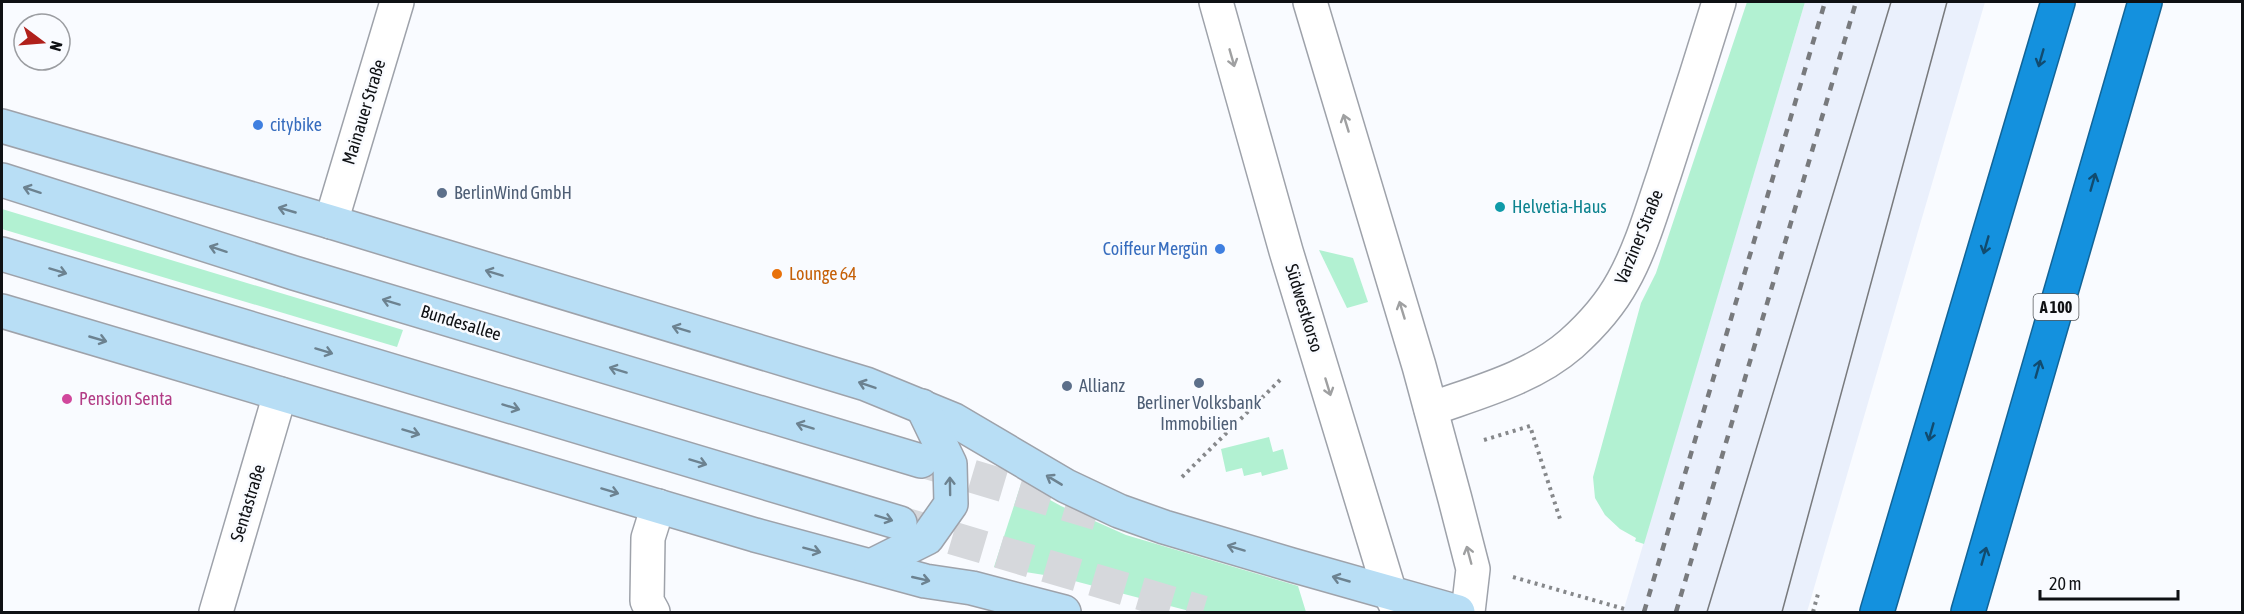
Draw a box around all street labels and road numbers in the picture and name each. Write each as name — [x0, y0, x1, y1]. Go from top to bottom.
street label: Mainauer Straße — [338, 57, 389, 167]
street label: Varziner Straße — [1610, 187, 1667, 287]
street label: Südwestkorso — [1281, 261, 1328, 355]
road number: A 100 — [2034, 294, 2078, 320]
street label: Bundesallee — [418, 300, 504, 345]
street label: Sentastraße — [226, 462, 269, 544]

